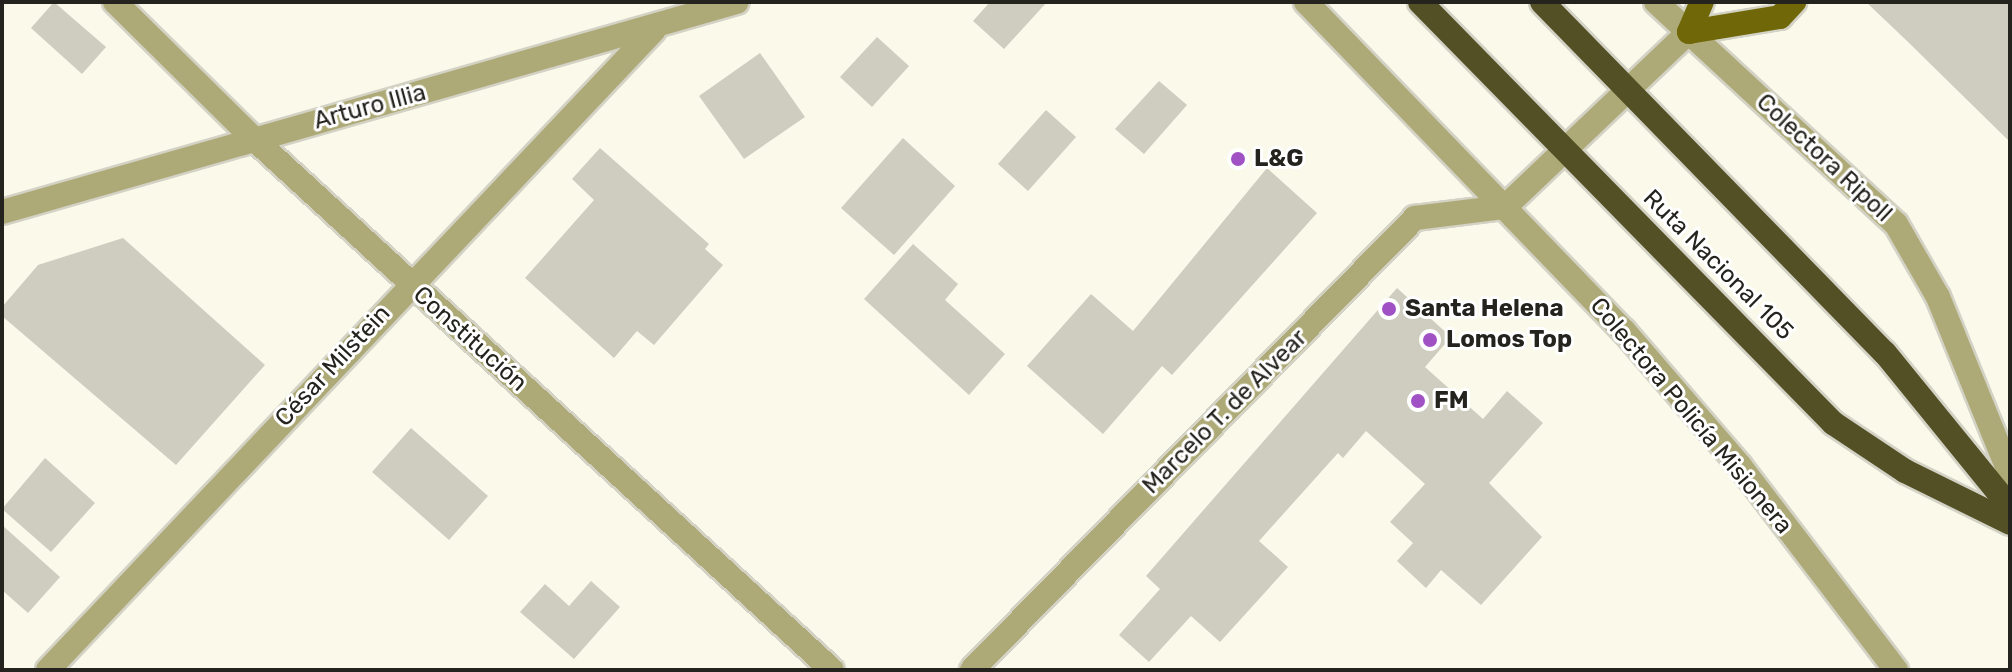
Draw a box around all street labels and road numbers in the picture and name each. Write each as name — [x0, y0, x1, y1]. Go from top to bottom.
street label: Arturo Illia — [311, 78, 429, 136]
street label: Colectora Ripoll — [1750, 88, 1898, 228]
street label: Ruta Nacional 105 — [1637, 184, 1799, 346]
street label: Constitución — [407, 280, 533, 398]
street label: Colectora Policía Misionera — [1584, 292, 1798, 540]
street label: César Milstein — [269, 299, 397, 433]
street label: Marcelo T. de Alvear — [1136, 323, 1314, 501]

